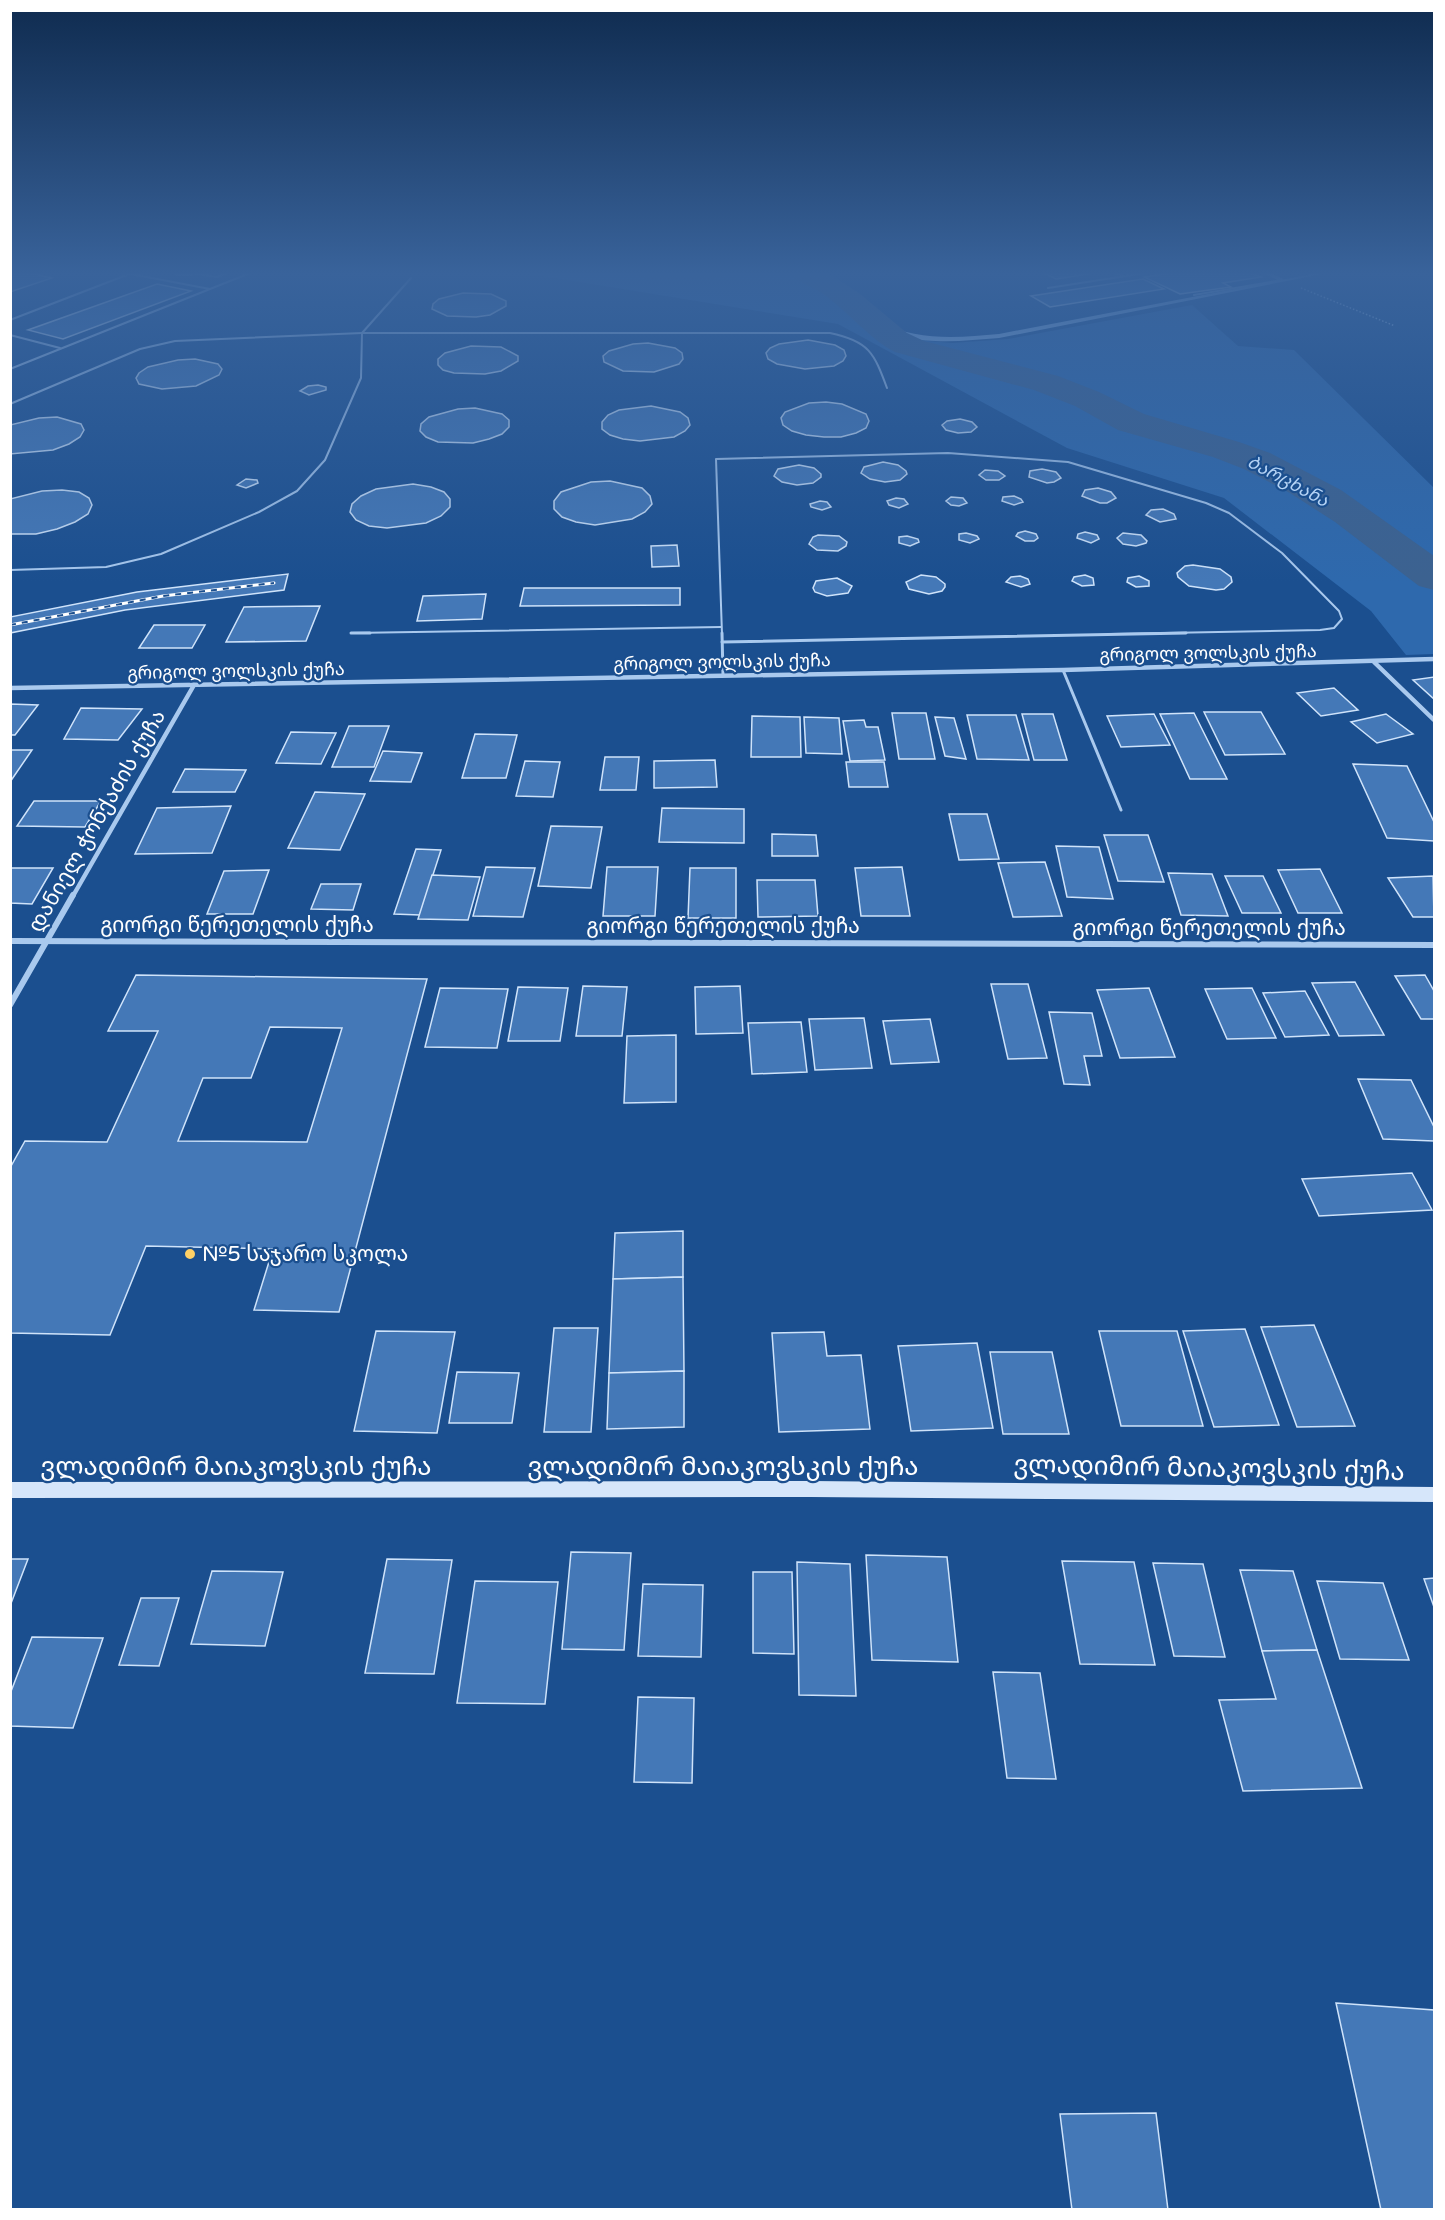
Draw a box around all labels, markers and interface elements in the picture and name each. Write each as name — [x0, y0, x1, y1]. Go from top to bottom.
water label: ბარცხანა — [1244, 451, 1332, 512]
street label: გრიგოლ ვოლსკის ქუჩა — [1099, 640, 1317, 666]
street label: გრიგოლ ვოლსკის ქუჩა — [613, 649, 831, 675]
street label: გრიგოლ ვოლსკის ქუჩა — [127, 658, 345, 684]
street label: დანიელ ჭონქაძის ქუჩა — [23, 705, 171, 937]
street label: გიორგი წერეთელის ქუჩა — [100, 913, 374, 938]
street label: გიორგი წერეთელის ქუჩა — [586, 914, 860, 939]
street label: გიორგი წერეთელის ქუჩა — [1072, 916, 1346, 941]
place label: №5 საჯარო სკოლა — [202, 1242, 408, 1267]
marker: №5 საჯარო სკოლა — [183, 1247, 197, 1261]
street label: ვლადიმირ მაიაკოვსკის ქუჩა — [1013, 1449, 1405, 1487]
street label: ვლადიმირ მაიაკოვსკის ქუჩა — [40, 1451, 432, 1482]
street label: ვლადიმირ მაიაკოვსკის ქუჩა — [527, 1451, 919, 1482]

